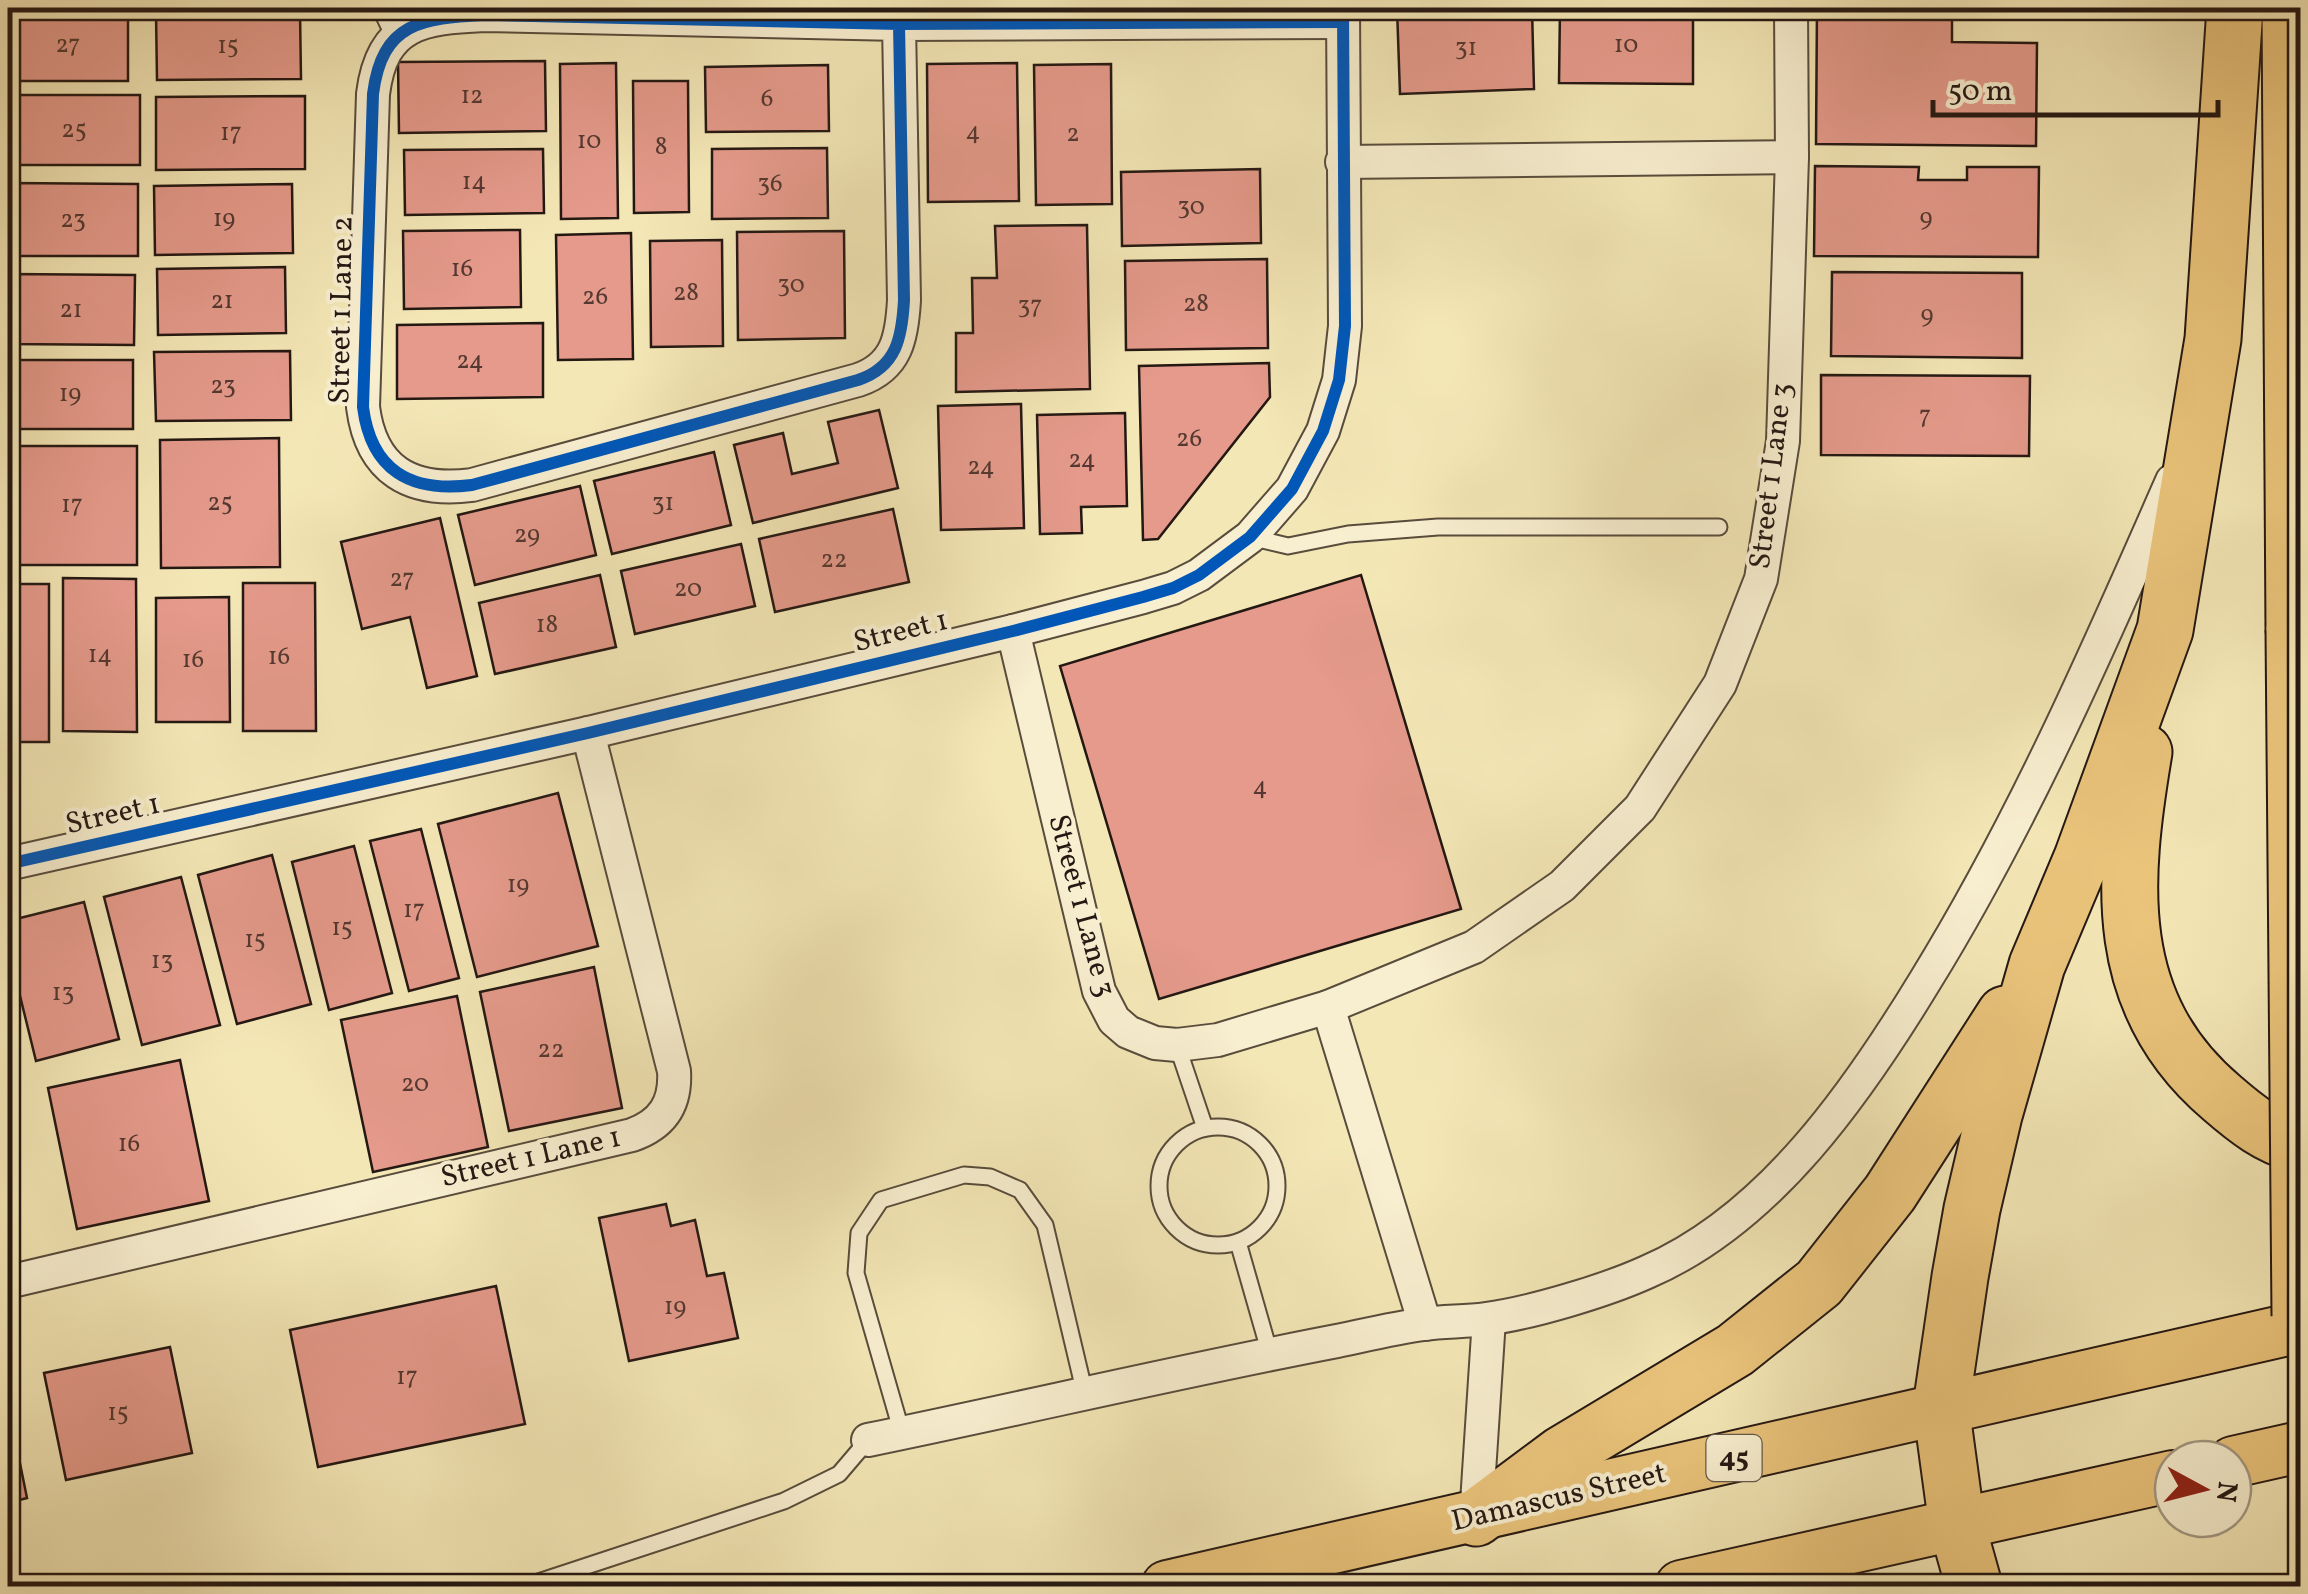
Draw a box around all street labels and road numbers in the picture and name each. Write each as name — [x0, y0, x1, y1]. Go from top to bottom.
street label: Street 1 Lane 2 — [319, 216, 365, 404]
street label: Street 1 Lane 3 — [1740, 380, 1804, 572]
street label: Street 1 — [849, 600, 953, 664]
street label: Street 1 — [61, 784, 165, 846]
street label: Street 1 Lane 3 — [1036, 810, 1126, 1002]
street label: Street 1 Lane 1 — [437, 1117, 625, 1199]
road number: 45 — [1706, 1435, 1762, 1481]
street label: Damascus Street — [1448, 1453, 1670, 1543]

